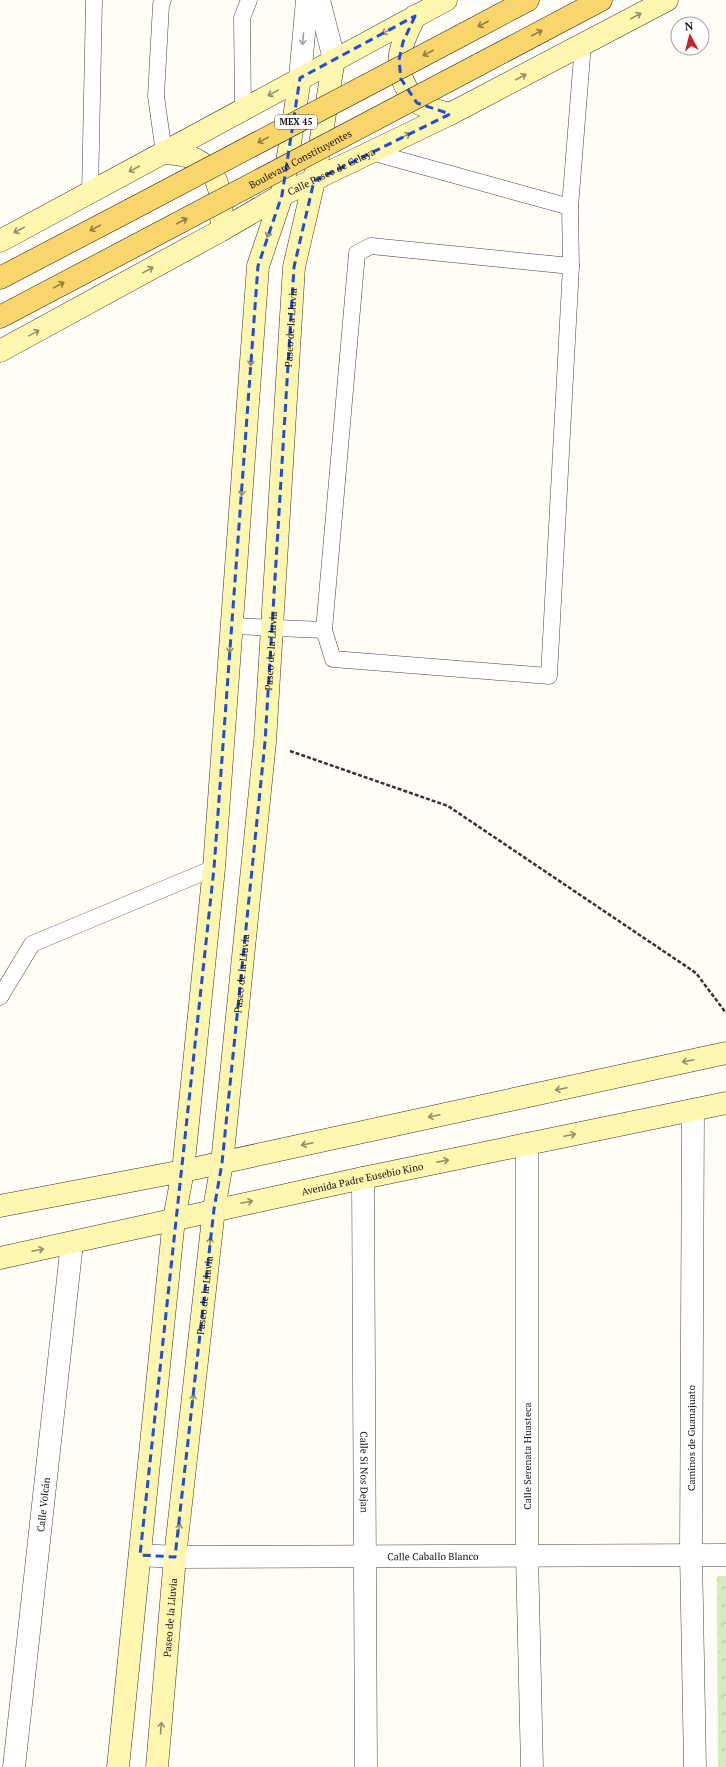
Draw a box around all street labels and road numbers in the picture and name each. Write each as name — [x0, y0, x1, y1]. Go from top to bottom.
road number: MEX 45 — [275, 115, 317, 129]
street label: Boulevard Constituyentes — [246, 126, 354, 191]
street label: Calle Paseo de Celaya — [285, 145, 377, 198]
street label: Paseo de la Lluvia — [281, 288, 299, 368]
street label: Paseo de la Lluvia — [262, 611, 279, 691]
street label: Paseo de la Lluvia — [231, 934, 252, 1014]
street label: Avenida Padre Eusebio Kino — [300, 1159, 425, 1198]
street label: Paseo de la Lluvia — [193, 1255, 215, 1336]
street label: Caminos de Guanajuato — [685, 1385, 698, 1491]
street label: Calle Serenata Huasteca — [521, 1402, 534, 1510]
street label: Calle Si Nos Dejan — [358, 1431, 371, 1513]
street label: Calle Volcán — [34, 1477, 53, 1533]
street label: Calle Caballo Blanco — [387, 1549, 479, 1563]
street label: Paseo de la Lluvia — [160, 1577, 180, 1658]

